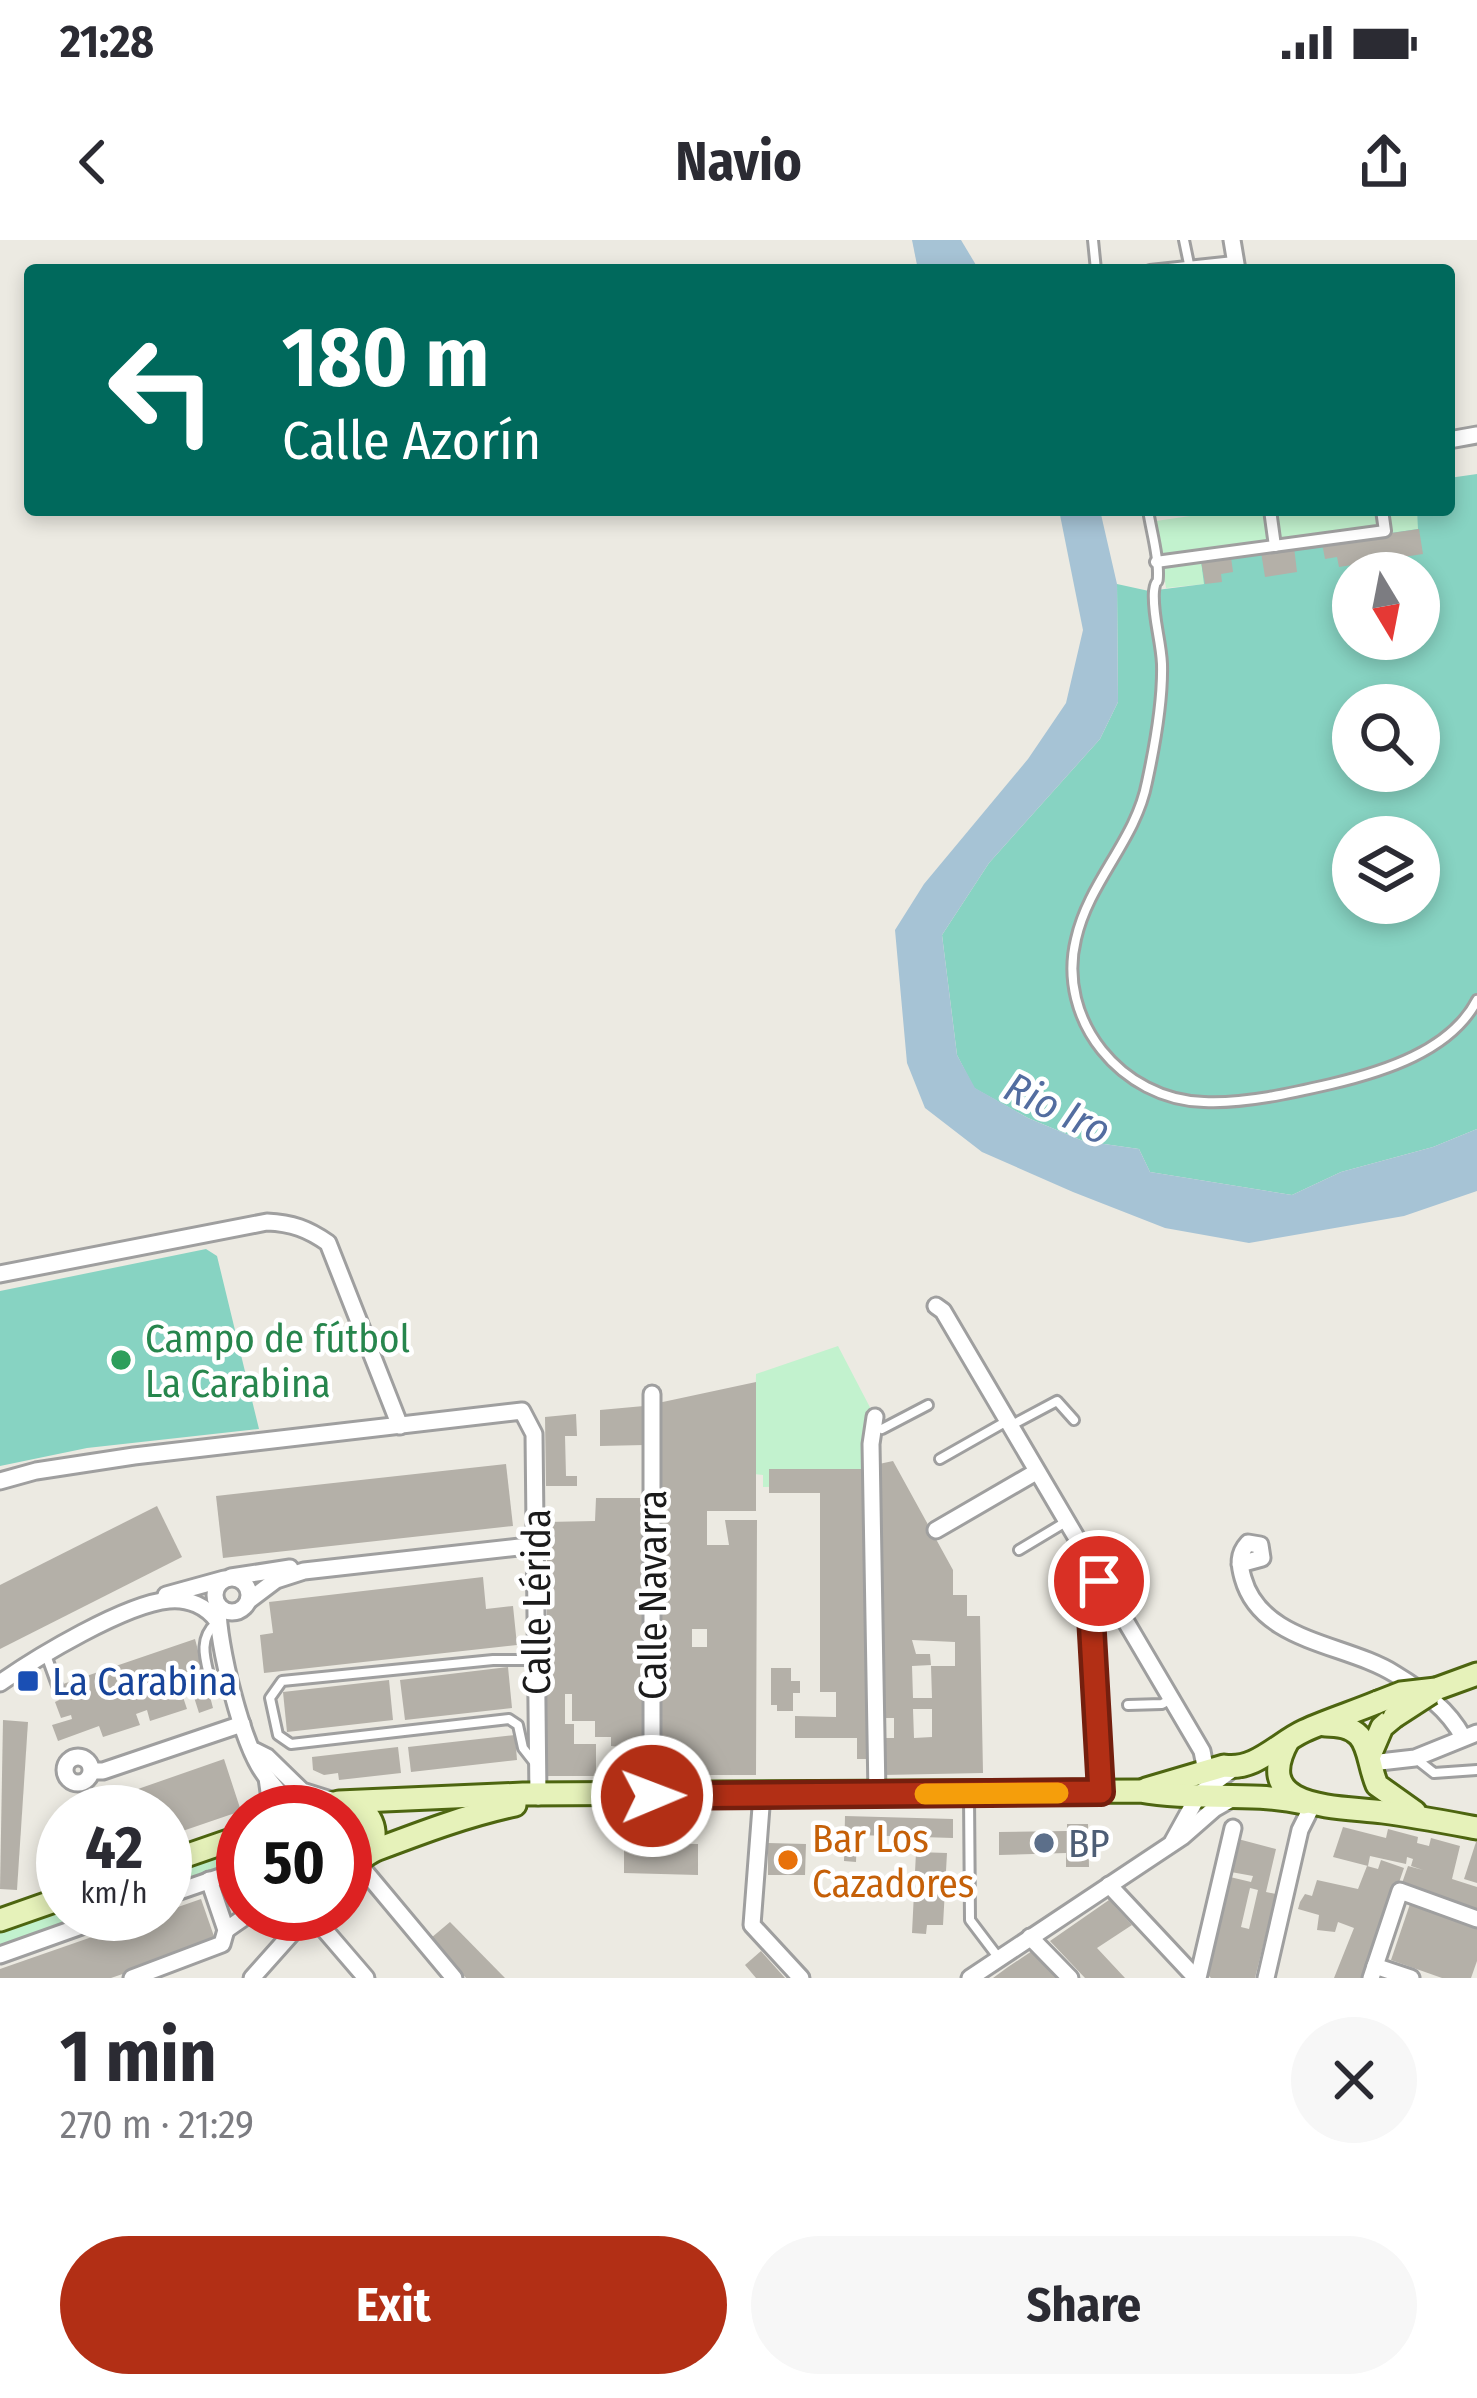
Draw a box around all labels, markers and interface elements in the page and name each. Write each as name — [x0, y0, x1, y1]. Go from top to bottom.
text: 21:28 — [60, 15, 154, 69]
icon: back — [60, 129, 126, 195]
icon: share — [1351, 129, 1417, 195]
text: Navio — [675, 130, 802, 194]
text: 180 m — [282, 307, 489, 408]
icon: left — [84, 312, 240, 468]
text: Calle Azorín — [282, 409, 541, 473]
north arrow — [1332, 552, 1440, 660]
map controls — [1332, 552, 1440, 924]
button: search — [1332, 684, 1440, 792]
button: layers — [1332, 816, 1440, 924]
water label: Rio Iro — [997, 1062, 1119, 1156]
place label: Campo de fútbol La Carabina — [145, 1316, 410, 1407]
marker: Campo de fútbol La Carabina — [108, 1347, 134, 1373]
street label: Calle Navarra — [630, 1490, 676, 1700]
street label: Calle Lérida — [514, 1509, 560, 1695]
pin — [1048, 1530, 1150, 1632]
icon: arrive — [1066, 1548, 1132, 1614]
place label: La Carabina — [52, 1659, 238, 1705]
marker: La Carabina — [15, 1668, 41, 1694]
position arrow — [589, 1733, 715, 1859]
speed limit sign: 50 — [216, 1785, 372, 1941]
text: 42 — [85, 1812, 143, 1884]
place label: Bar Los Cazadores — [812, 1816, 974, 1907]
place label: BP — [1068, 1821, 1110, 1867]
marker: BP — [1031, 1830, 1057, 1856]
marker: Bar Los Cazadores — [775, 1847, 801, 1873]
text: km/h — [81, 1875, 147, 1911]
text: 1 min — [60, 2014, 217, 2100]
button: close — [1291, 2017, 1417, 2143]
text: 270 m · 21:29 — [60, 2102, 254, 2148]
button: Exit — [60, 2236, 727, 2374]
button: Share — [751, 2236, 1417, 2374]

